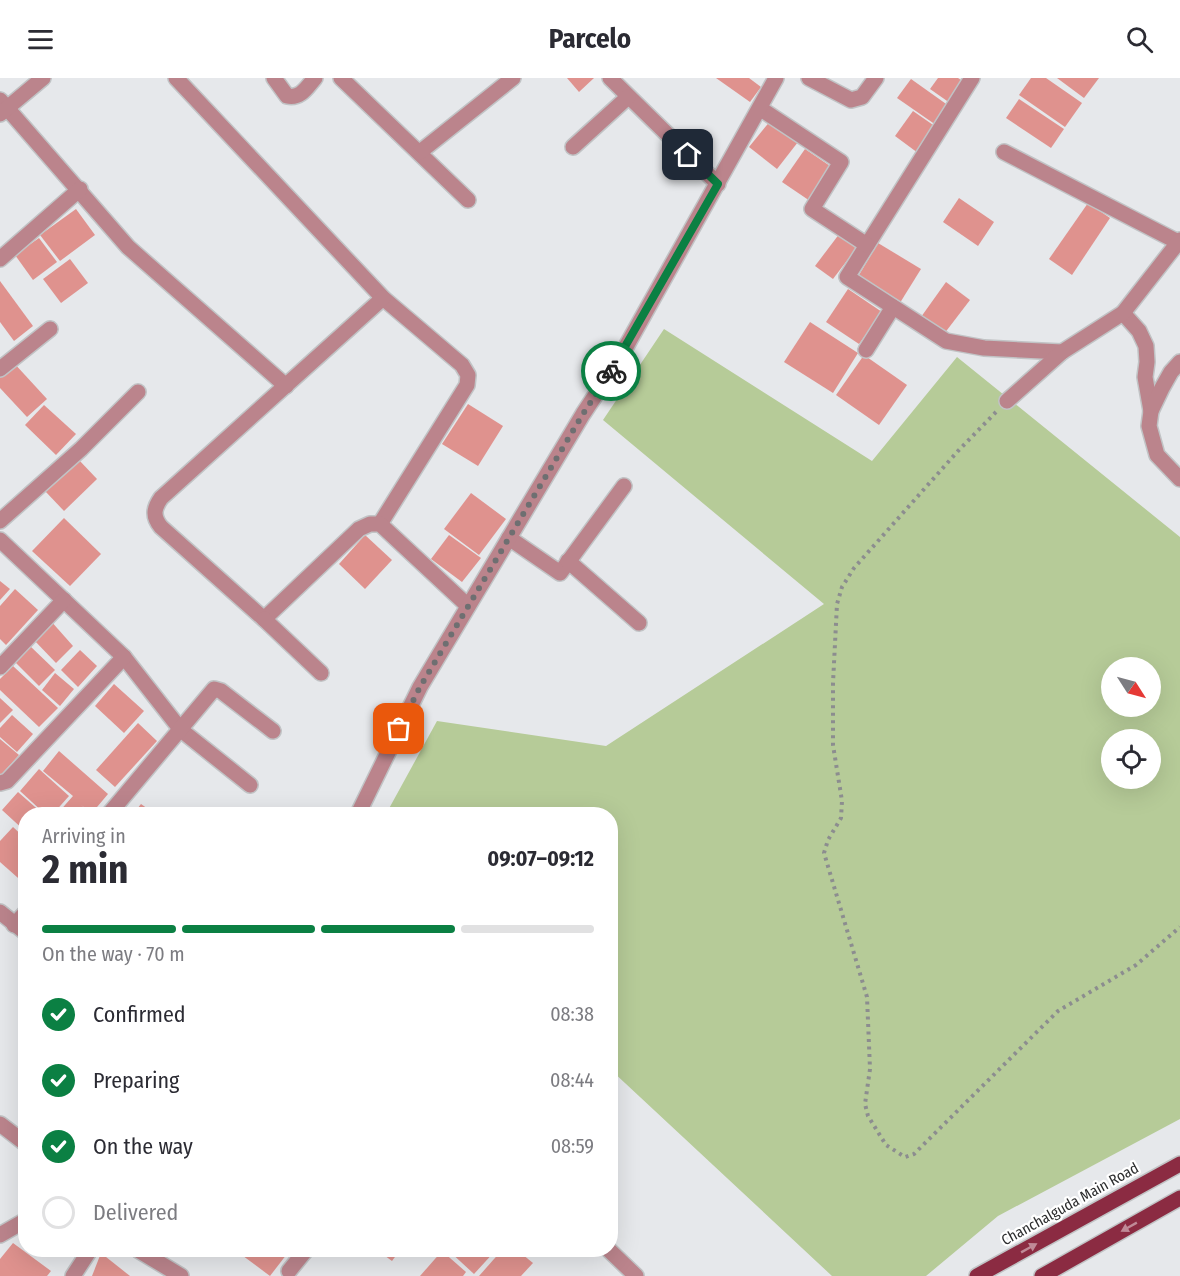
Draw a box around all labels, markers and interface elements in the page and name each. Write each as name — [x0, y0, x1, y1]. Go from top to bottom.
icon: menu — [24, 23, 57, 56]
text: Parcelo — [549, 23, 631, 55]
icon: search — [1123, 23, 1156, 56]
pin — [662, 129, 713, 180]
icon: home — [671, 138, 704, 171]
courier — [581, 341, 641, 401]
icon: bike — [595, 355, 628, 388]
north arrow — [1101, 657, 1161, 717]
map controls — [1101, 657, 1161, 789]
pin — [373, 703, 424, 754]
icon: bag — [382, 712, 415, 745]
button: locate — [1101, 729, 1161, 789]
text: Arriving in — [42, 824, 126, 848]
text: 09:07–09:12 — [487, 845, 594, 872]
text: 2 min — [42, 847, 128, 893]
text: On the way · 70 m — [42, 942, 185, 966]
icon: check — [42, 998, 75, 1031]
text: Confirmed — [93, 1001, 186, 1028]
text: 08:38 — [550, 1002, 594, 1026]
icon: check — [42, 1064, 75, 1097]
text: Preparing — [93, 1067, 179, 1094]
text: 08:44 — [550, 1068, 594, 1092]
icon: check — [42, 1130, 75, 1163]
text: On the way — [93, 1133, 193, 1160]
text: 08:59 — [551, 1134, 594, 1158]
street label: Chanchalguda Main Road — [998, 1159, 1142, 1249]
text: Delivered — [93, 1199, 178, 1226]
one-way arrow — [1120, 1222, 1137, 1232]
one-way arrow — [1020, 1243, 1037, 1253]

